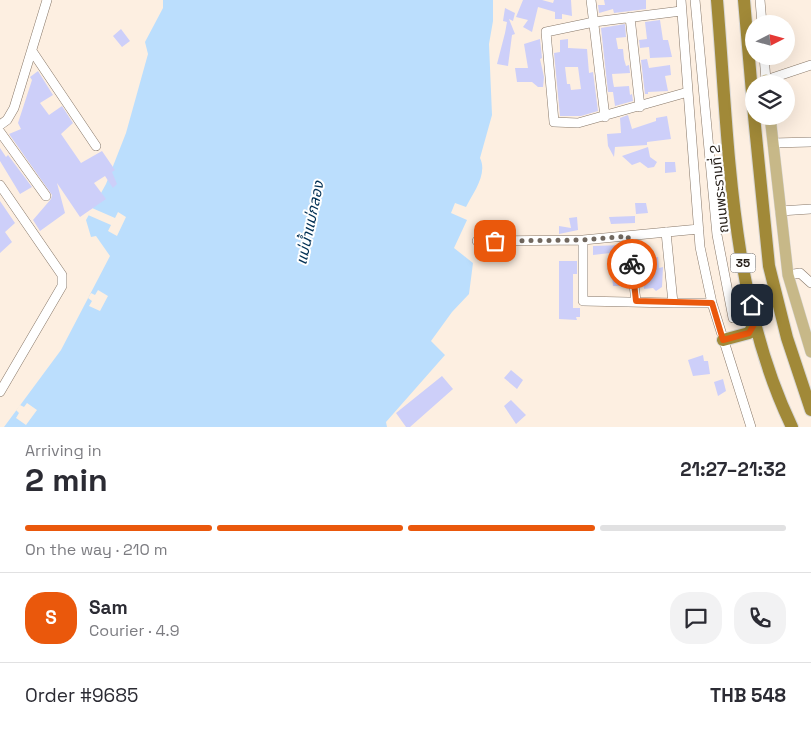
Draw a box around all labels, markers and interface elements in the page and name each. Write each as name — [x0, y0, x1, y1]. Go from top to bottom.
north arrow — [745, 15, 795, 65]
map controls — [745, 15, 795, 125]
button: layers — [745, 75, 795, 125]
street label: ถนนพระรามที่ 2 — [704, 144, 733, 234]
water label: แม่น้ำแม่กลอง — [290, 178, 328, 266]
pin — [474, 220, 516, 262]
icon: bag — [481, 227, 509, 255]
courier — [607, 239, 657, 289]
icon: bike — [618, 250, 646, 278]
road number: 35 — [730, 254, 756, 272]
pin — [731, 284, 773, 326]
icon: home — [738, 291, 766, 319]
text: Arriving in — [25, 440, 102, 461]
text: 21:27–21:32 — [680, 457, 786, 482]
text: 2 min — [25, 460, 108, 500]
text: On the way · 210 m — [25, 539, 168, 560]
button: chat — [670, 592, 722, 644]
button: phone — [734, 592, 786, 644]
text: Sam — [89, 595, 128, 620]
text: S — [45, 605, 57, 630]
text: Courier · 4.9 — [89, 620, 179, 641]
text: Order #9685 — [25, 683, 138, 708]
text: THB 548 — [710, 683, 786, 708]

